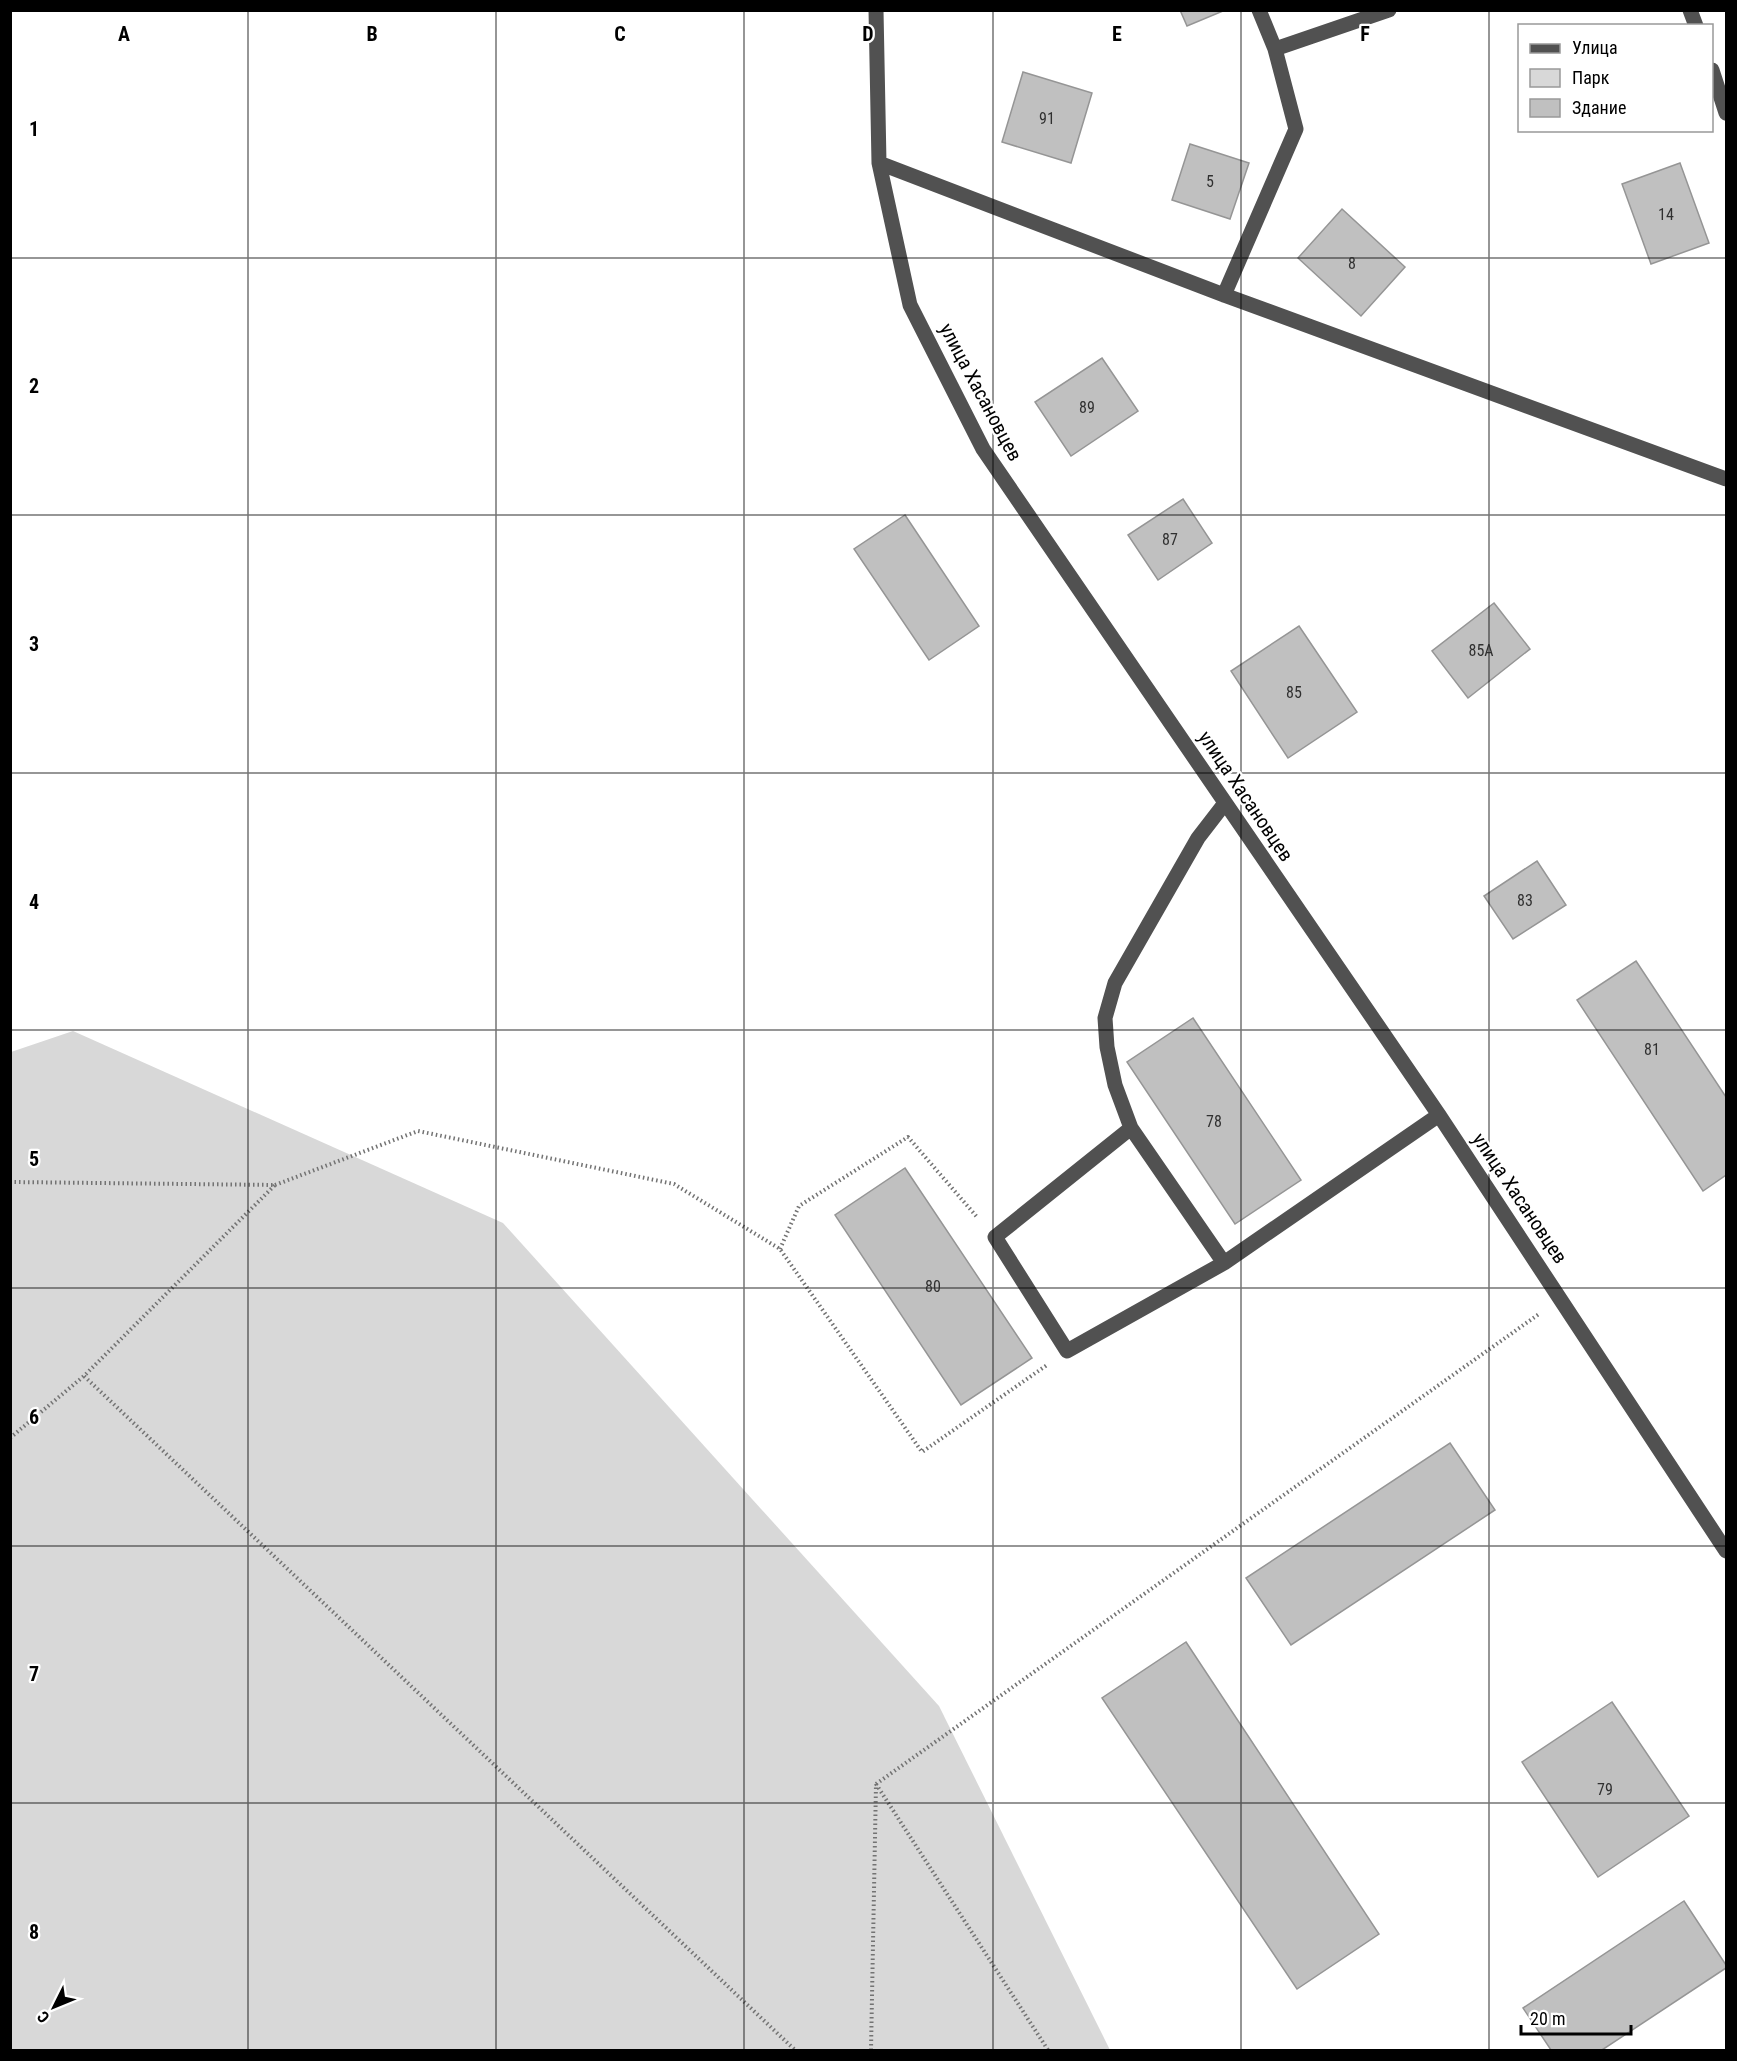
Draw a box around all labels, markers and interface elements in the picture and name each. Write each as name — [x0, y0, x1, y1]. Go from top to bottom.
text: A — [118, 22, 130, 46]
text: B — [366, 22, 378, 46]
text: C — [614, 22, 626, 46]
text: D — [862, 22, 874, 46]
text: E — [1112, 22, 1122, 46]
text: F — [1360, 22, 1370, 46]
legend — [1518, 24, 1713, 132]
text: Улица — [1572, 37, 1618, 58]
text: Парк — [1572, 67, 1610, 88]
text: Здание — [1572, 97, 1626, 118]
house number: 91 — [1039, 109, 1055, 128]
text: 1 — [29, 117, 39, 141]
house number: 5 — [1206, 172, 1214, 191]
house number: 14 — [1658, 205, 1674, 224]
house number: 8 — [1348, 254, 1356, 273]
street label: улица Хасановцев — [935, 319, 1027, 465]
text: 2 — [29, 374, 39, 398]
house number: 89 — [1079, 398, 1095, 417]
house number: 87 — [1162, 530, 1178, 549]
text: 3 — [29, 632, 39, 656]
house number: 85А — [1468, 641, 1494, 660]
house number: 85 — [1286, 683, 1302, 702]
street label: улица Хасановцев — [1193, 726, 1299, 866]
text: 4 — [29, 890, 39, 914]
house number: 83 — [1517, 891, 1533, 910]
house number: 81 — [1644, 1040, 1660, 1059]
house number: 78 — [1206, 1112, 1222, 1131]
street label: улица Хасановцев — [1467, 1128, 1573, 1268]
text: 5 — [29, 1147, 39, 1171]
house number: 80 — [925, 1277, 941, 1296]
text: 6 — [29, 1405, 39, 1429]
text: 7 — [29, 1662, 39, 1686]
house number: 79 — [1597, 1780, 1613, 1799]
text: 8 — [29, 1920, 39, 1944]
north arrow — [24, 1977, 84, 2037]
scale bar — [1521, 1998, 1630, 2036]
text: С — [33, 2007, 53, 2027]
text: 20 m — [1530, 2008, 1565, 2029]

